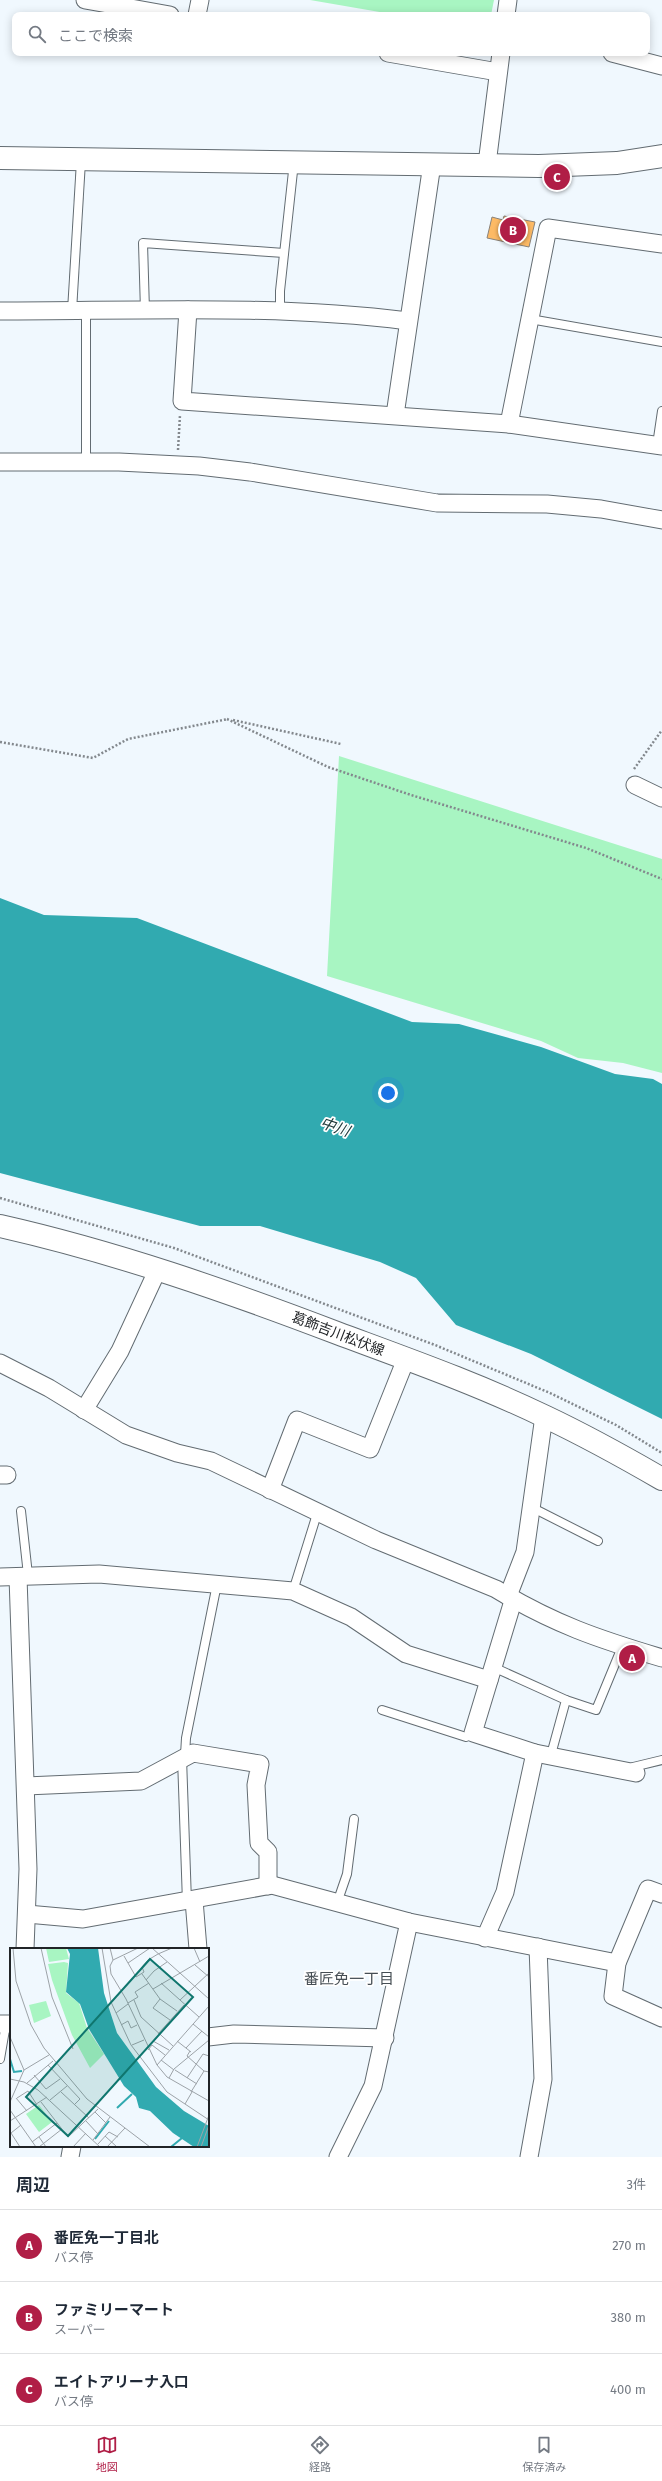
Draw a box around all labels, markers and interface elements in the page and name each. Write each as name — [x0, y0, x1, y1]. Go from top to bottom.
search box — [12, 12, 650, 56]
icon: search — [26, 23, 48, 45]
text: ここで検索 — [58, 27, 133, 45]
pin: C — [544, 162, 570, 192]
pin: B — [500, 215, 526, 245]
your location — [378, 1083, 398, 1103]
water label: 中川 — [318, 1114, 354, 1141]
street label: 葛飾吉川松伏線 — [289, 1309, 387, 1359]
pin: A — [619, 1643, 645, 1673]
inset map — [10, 1948, 209, 2147]
district label: 番匠免一丁目 — [304, 1970, 394, 1988]
text: 周辺 — [16, 2175, 50, 2196]
text: 3件 — [627, 2177, 646, 2192]
text: 番匠免一丁目北 — [54, 2229, 159, 2247]
text: A — [25, 2238, 33, 2253]
text: 270 m — [612, 2238, 646, 2253]
text: バス停 — [54, 2250, 93, 2265]
text: ファミリーマート — [54, 2301, 174, 2319]
text: B — [25, 2310, 33, 2325]
text: 380 m — [611, 2310, 646, 2325]
text: スーパー — [54, 2322, 106, 2337]
text: エイトアリーナ入口 — [54, 2373, 189, 2391]
text: C — [25, 2382, 33, 2397]
text: 400 m — [610, 2382, 646, 2397]
text: バス停 — [54, 2394, 93, 2409]
tab: 地図 — [96, 2434, 118, 2474]
tab: 経路 — [309, 2434, 331, 2474]
tab: 保存済み — [522, 2434, 566, 2474]

